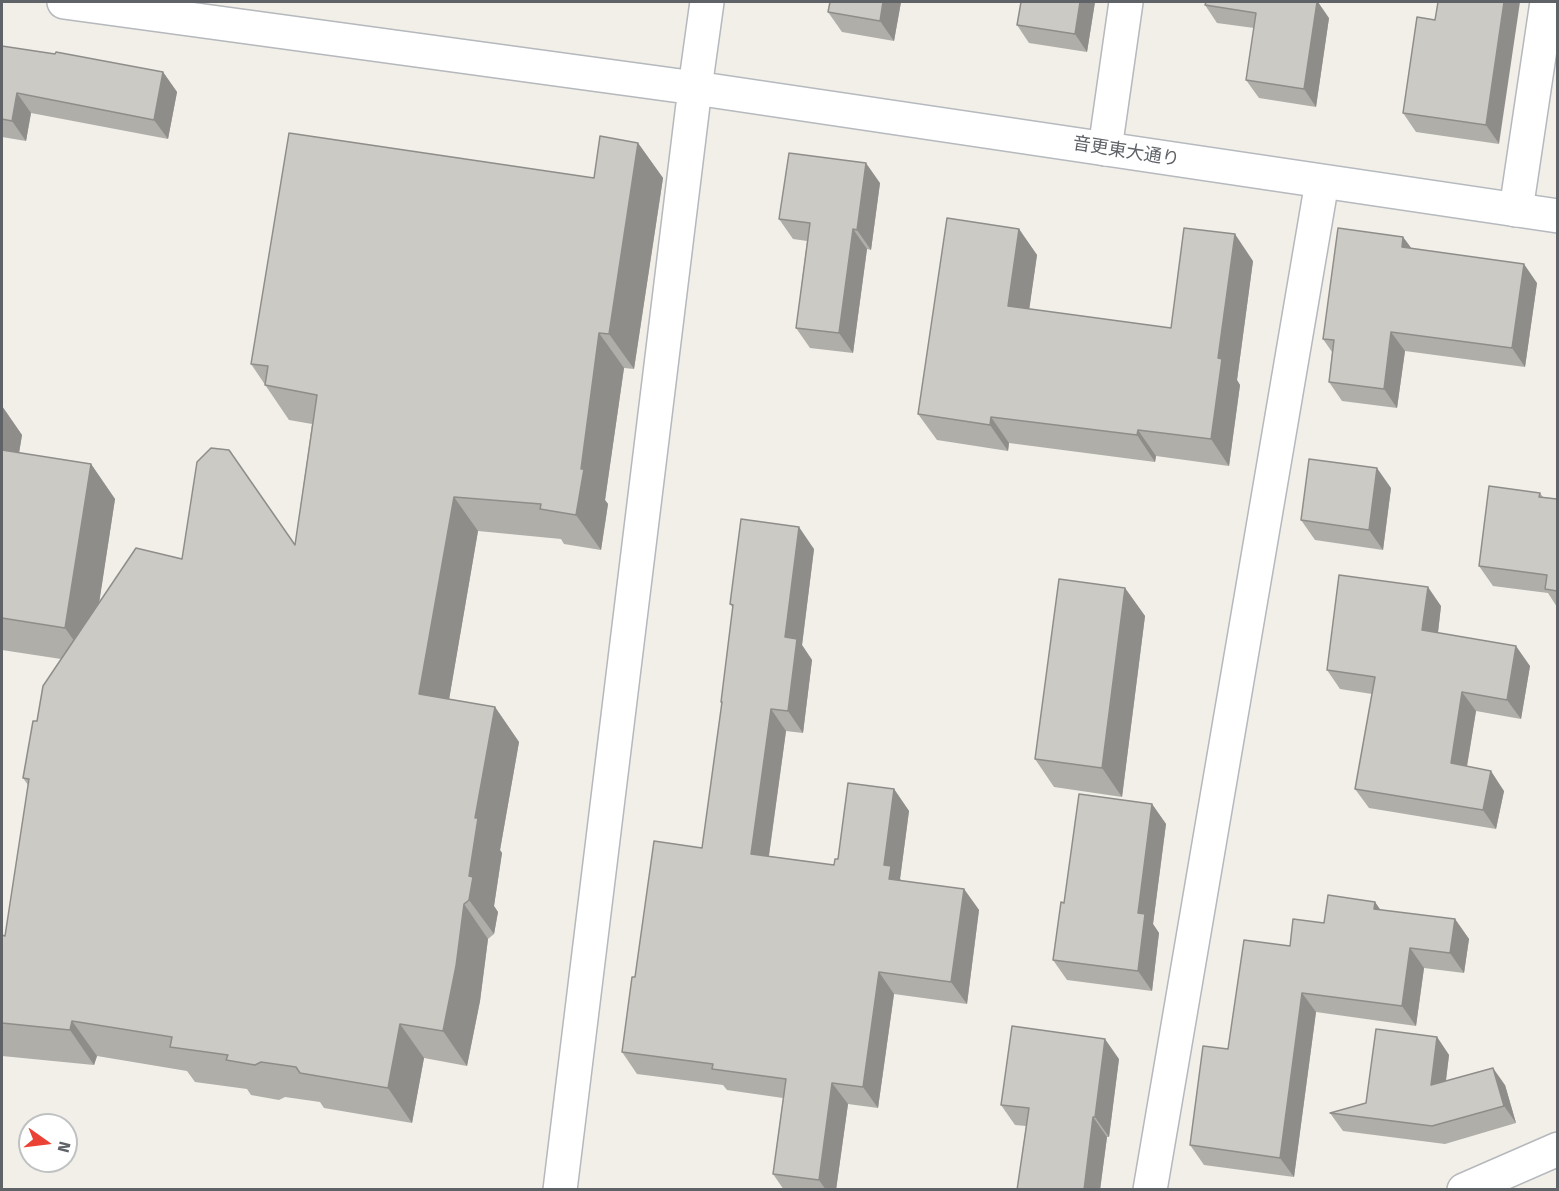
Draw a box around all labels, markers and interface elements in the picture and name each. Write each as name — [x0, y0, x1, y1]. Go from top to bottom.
street label: 音更東大通り — [1071, 133, 1181, 171]
north arrow — [18, 1113, 78, 1173]
text: N — [54, 1140, 75, 1154]

